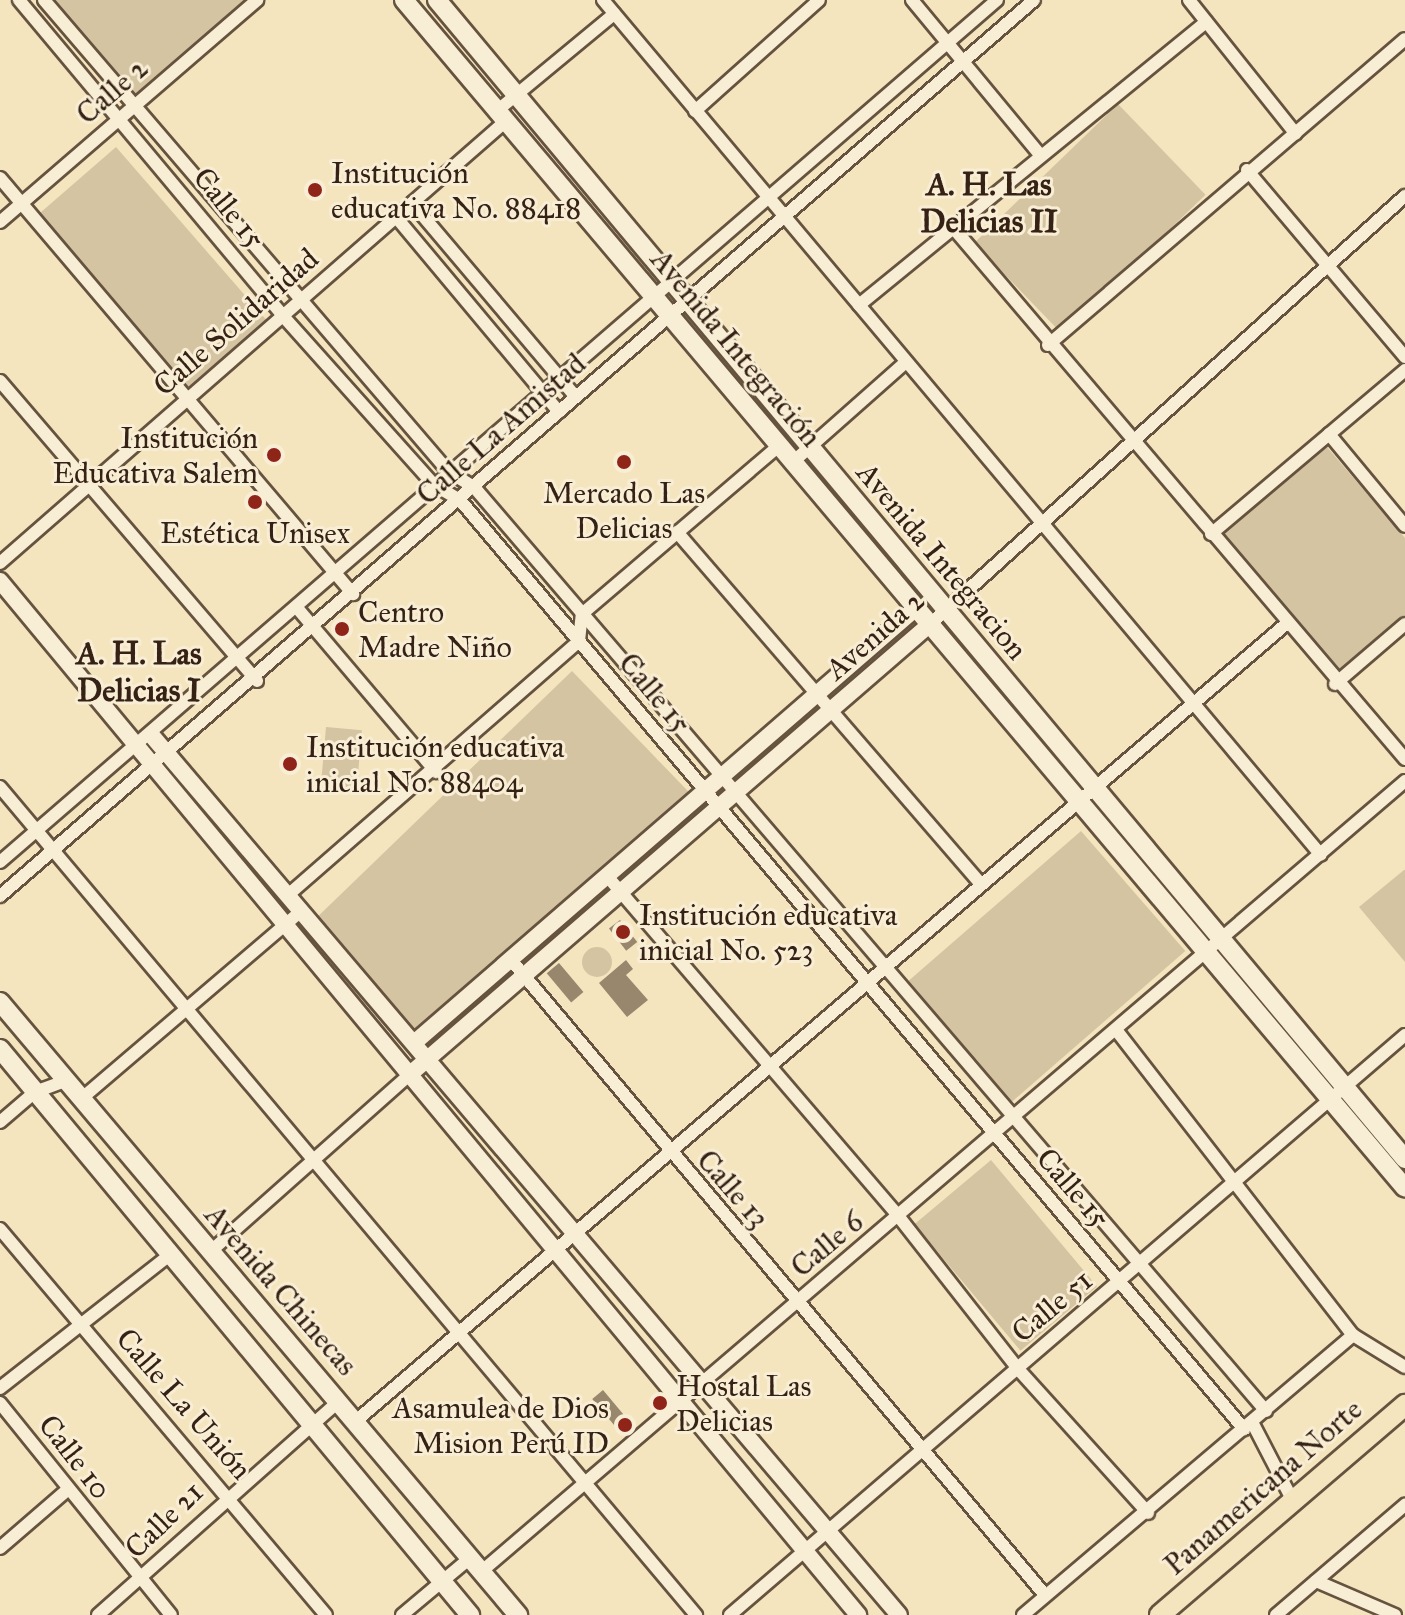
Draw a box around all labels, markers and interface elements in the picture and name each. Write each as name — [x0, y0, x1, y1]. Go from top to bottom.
street label: Calle 2 — [69, 50, 155, 132]
place label: Institución educativa No. 88418 — [331, 155, 581, 226]
street label: Calle 15 — [186, 160, 272, 256]
district label: A. H. Las Delicias II — [920, 167, 1058, 242]
marker: Institución educativa No. 88418 — [306, 181, 324, 199]
street label: Calle Solidaridad — [146, 241, 326, 403]
street label: Avenida Integración — [643, 242, 829, 454]
street label: Calle La Amistad — [409, 346, 593, 512]
place label: Institución Educativa Salem — [53, 420, 258, 490]
marker: Institución Educativa Salem — [265, 446, 283, 464]
marker: Mercado Las Delicias — [615, 453, 633, 471]
street label: Avenida Integracion — [849, 455, 1035, 667]
place label: Mercado Las Delicias — [543, 475, 705, 546]
marker: Estética Unisex — [246, 493, 264, 511]
place label: Estética Unisex — [160, 515, 350, 551]
street label: Avenida 2 — [818, 582, 932, 688]
place label: Centro Madre Niño — [358, 594, 512, 664]
marker: Centro Madre Niño — [333, 620, 351, 638]
district label: A. H. Las Delicias I — [76, 636, 202, 711]
street label: Calle 15 — [611, 646, 699, 740]
place label: Institución educativa inicial No. 88404 — [306, 729, 565, 800]
marker: Institución educativa inicial No. 88404 — [281, 755, 299, 773]
place label: Institución educativa inicial No. 523 — [639, 897, 898, 968]
marker: Institución educativa inicial No. 523 — [614, 923, 632, 941]
street label: Calle 15 — [1029, 1141, 1117, 1235]
street label: Calle 13 — [689, 1142, 777, 1236]
street label: Avenida Chinecas — [197, 1197, 365, 1383]
street label: Calle 6 — [783, 1203, 871, 1285]
street label: Calle 51 — [1004, 1262, 1100, 1350]
street label: Calle La Unión — [109, 1321, 259, 1487]
place label: Hostal Las Delicias — [676, 1368, 812, 1438]
place label: Asamulea de Dios Mision Perú ID — [392, 1390, 609, 1460]
street label: Panamericana Norte — [1157, 1391, 1369, 1583]
marker: Hostal Las Delicias — [651, 1394, 669, 1412]
street label: Calle 10 — [31, 1408, 119, 1506]
marker: Asamulea de Dios Mision Perú ID — [616, 1416, 634, 1434]
street label: Calle 21 — [117, 1474, 211, 1566]

